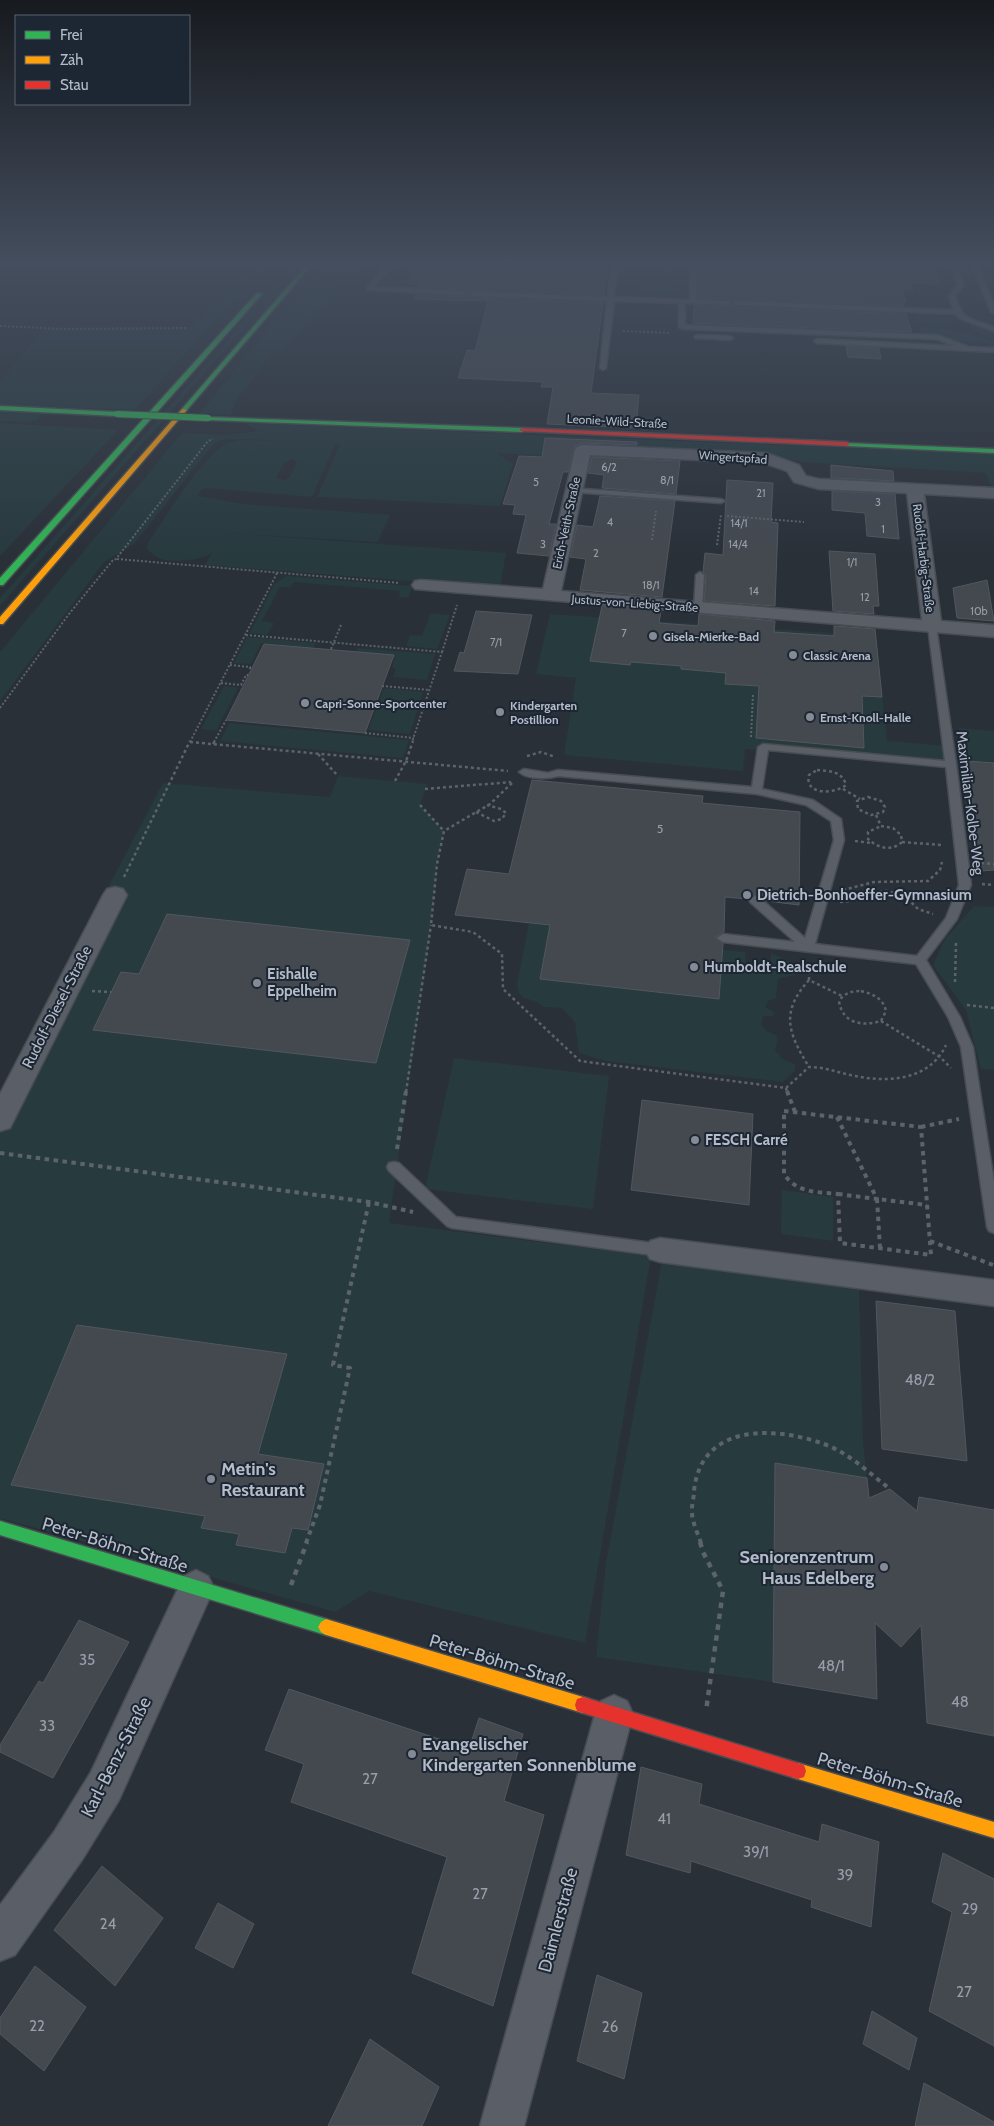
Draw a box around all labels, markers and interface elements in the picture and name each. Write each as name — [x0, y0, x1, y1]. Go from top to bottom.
legend — [15, 15, 190, 105]
text: Frei — [60, 26, 83, 44]
text: Zäh — [60, 51, 83, 69]
text: Stau — [60, 76, 89, 94]
street label: Leonie-Wild-Straße — [566, 411, 668, 431]
street label: Wingertspfad — [698, 447, 768, 467]
house number: 6/2 — [601, 460, 617, 474]
house number: 8/1 — [660, 473, 674, 487]
house number: 5 — [533, 475, 539, 489]
street label: Erich-Veith-Straße — [549, 476, 583, 570]
house number: 21 — [756, 486, 766, 500]
house number: 3 — [875, 495, 881, 509]
street label: Rudolf-Harbig-Straße — [910, 503, 938, 613]
house number: 4 — [607, 515, 614, 529]
house number: 14/1 — [730, 516, 748, 530]
house number: 1 — [881, 522, 885, 536]
house number: 3 — [540, 537, 546, 551]
house number: 14/4 — [728, 537, 748, 551]
house number: 2 — [593, 546, 599, 560]
house number: 1/1 — [847, 555, 857, 569]
house number: 18/1 — [642, 578, 660, 592]
house number: 14 — [749, 584, 760, 598]
house number: 12 — [860, 590, 870, 604]
street label: Justus-von-Liebig-Straße — [570, 591, 699, 615]
house number: 10b — [970, 604, 988, 618]
house number: 7 — [621, 626, 627, 640]
place label: Gisela-Mierke-Bad — [663, 629, 759, 644]
marker: Gisela-Mierke-Bad — [647, 630, 659, 642]
house number: 7/1 — [490, 635, 502, 649]
place label: Classic Arena — [803, 648, 871, 663]
marker: Classic Arena — [787, 649, 799, 661]
place label: Capri-Sonne-Sportcenter — [315, 696, 446, 711]
marker: Capri-Sonne-Sportcenter — [299, 697, 311, 709]
place label: Kindergarten Postillion — [510, 698, 577, 727]
marker: Kindergarten Postillion — [494, 706, 506, 718]
place label: Ernst-Knoll-Halle — [820, 710, 911, 725]
marker: Ernst-Knoll-Halle — [804, 711, 816, 723]
street label: Maximilian-Kolbe-Weg — [952, 730, 988, 877]
house number: 5 — [657, 821, 663, 836]
place label: Dietrich-Bonhoeffer-Gymnasium — [757, 886, 972, 904]
marker: Dietrich-Bonhoeffer-Gymnasium — [741, 889, 753, 901]
street label: Rudolf-Diesel-Straße — [18, 943, 96, 1071]
place label: Humboldt-Realschule — [704, 958, 847, 976]
marker: Humboldt-Realschule — [688, 961, 700, 973]
place label: Eishalle Eppelheim — [267, 965, 337, 1000]
marker: Eishalle Eppelheim — [251, 977, 263, 989]
place label: FESCH Carré — [705, 1131, 788, 1149]
marker: FESCH Carré — [689, 1134, 701, 1146]
house number: 48/2 — [905, 1371, 935, 1389]
place label: Metin's Restaurant — [221, 1458, 305, 1501]
marker: Metin's Restaurant — [205, 1473, 217, 1485]
street label: Peter-Böhm-Straße — [40, 1512, 190, 1578]
place label: Seniorenzentrum Haus Edelberg — [740, 1546, 874, 1589]
marker: Seniorenzentrum Haus Edelberg — [878, 1561, 890, 1573]
street label: Peter-Böhm-Straße — [427, 1629, 577, 1695]
house number: 35 — [79, 1651, 95, 1669]
house number: 48/1 — [817, 1657, 845, 1675]
street label: Karl-Benz-Straße — [76, 1693, 156, 1821]
house number: 48 — [951, 1693, 969, 1711]
house number: 33 — [39, 1717, 55, 1735]
place label: Evangelischer Kindergarten Sonnenblume — [422, 1733, 636, 1776]
street label: Peter-Böhm-Straße — [815, 1747, 965, 1813]
marker: Evangelischer Kindergarten Sonnenblume — [406, 1748, 418, 1760]
house number: 27 — [362, 1770, 378, 1788]
house number: 41 — [657, 1810, 671, 1828]
house number: 39/1 — [743, 1843, 769, 1861]
street label: Daimlerstraße — [533, 1865, 583, 1975]
house number: 39 — [837, 1866, 853, 1884]
house number: 27 — [472, 1885, 488, 1903]
house number: 29 — [962, 1900, 978, 1918]
house number: 24 — [100, 1915, 117, 1933]
house number: 27 — [956, 1983, 972, 2001]
house number: 22 — [29, 2017, 45, 2035]
house number: 26 — [602, 2018, 618, 2036]

